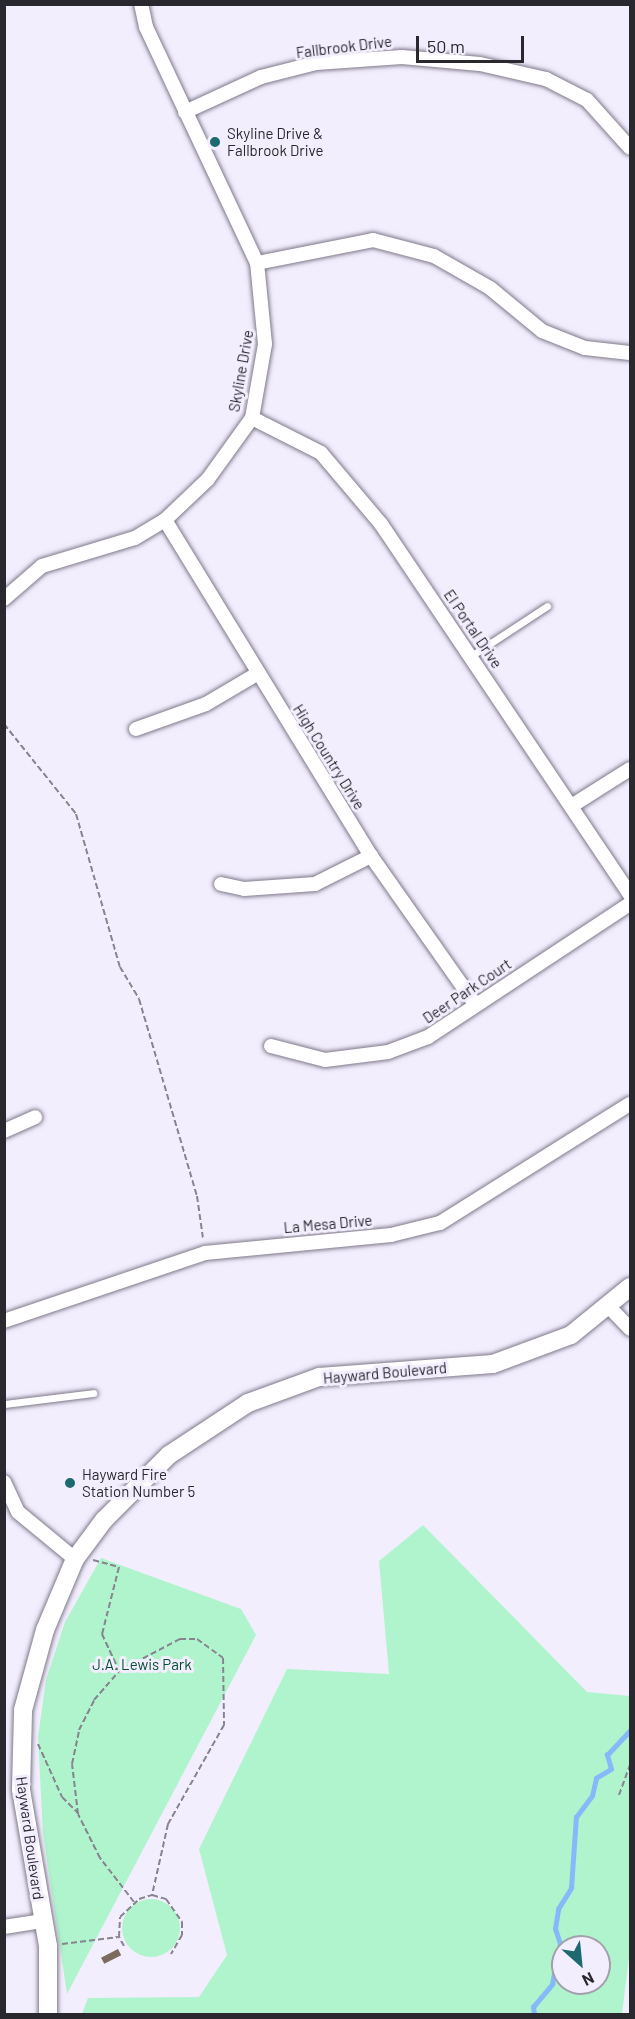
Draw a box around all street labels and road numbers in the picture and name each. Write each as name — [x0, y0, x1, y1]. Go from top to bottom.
street label: Fallbrook Drive — [295, 32, 393, 62]
street label: Skyline Drive — [225, 329, 257, 413]
street label: El Portal Drive — [440, 586, 506, 672]
street label: High Country Drive — [289, 701, 369, 813]
street label: Deer Park Court — [419, 955, 515, 1027]
street label: La Mesa Drive — [283, 1211, 373, 1237]
street label: Hayward Boulevard — [322, 1359, 448, 1387]
street label: Hayward Boulevard — [12, 1775, 48, 1901]

